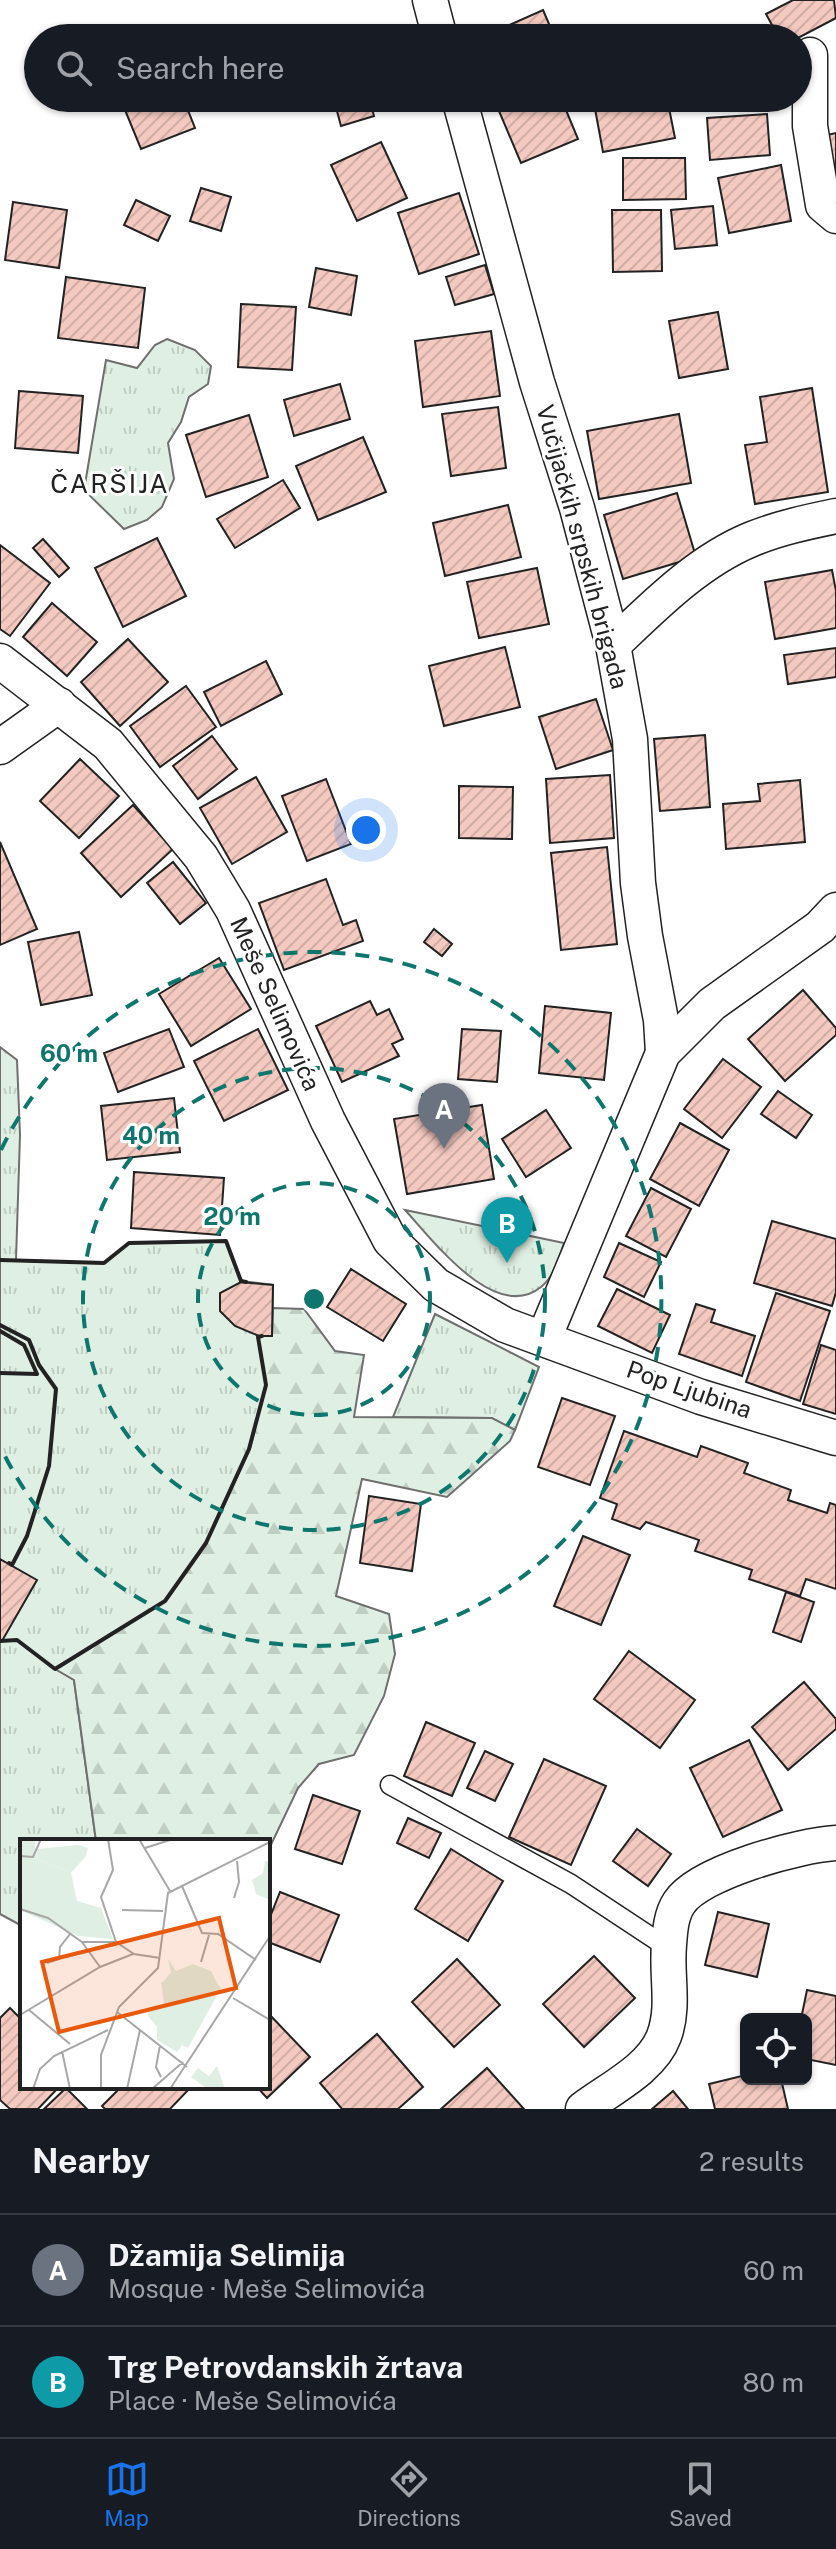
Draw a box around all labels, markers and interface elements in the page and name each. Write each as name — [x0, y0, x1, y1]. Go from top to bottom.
search box — [24, 24, 812, 112]
icon: search — [52, 46, 96, 90]
text: Search here — [116, 50, 284, 86]
street label: Vučijačkih srpskih brigada — [532, 402, 634, 692]
district label: ČARŠIJA — [50, 468, 170, 499]
your location — [346, 810, 386, 850]
street label: Meše Selimovića — [225, 912, 327, 1095]
text: 60 m — [40, 1039, 98, 1067]
pin: A — [418, 1083, 470, 1149]
text: 40 m — [122, 1121, 180, 1149]
pin: B — [481, 1197, 533, 1263]
text: 20 m — [203, 1202, 261, 1230]
centre of rings — [300, 1285, 328, 1313]
street label: Pop Ljubina — [623, 1355, 756, 1424]
inset map — [20, 1839, 270, 2089]
map controls — [740, 2013, 812, 2085]
button: locate — [740, 2013, 812, 2085]
text: Nearby — [32, 2141, 150, 2181]
text: 2 results — [699, 2146, 804, 2177]
text: Džamija Selimija — [108, 2237, 345, 2273]
text: A — [49, 2255, 67, 2286]
text: 60 m — [743, 2255, 804, 2286]
text: Mosque · Meše Selimovića — [108, 2273, 425, 2304]
text: Trg Petrovdanskih žrtava — [108, 2349, 463, 2385]
text: B — [49, 2367, 67, 2398]
text: 80 m — [743, 2367, 804, 2398]
text: Place · Meše Selimovića — [108, 2385, 397, 2416]
tab: Map — [104, 2457, 149, 2531]
tab: Directions — [357, 2457, 461, 2531]
tab: Saved — [669, 2457, 732, 2531]

